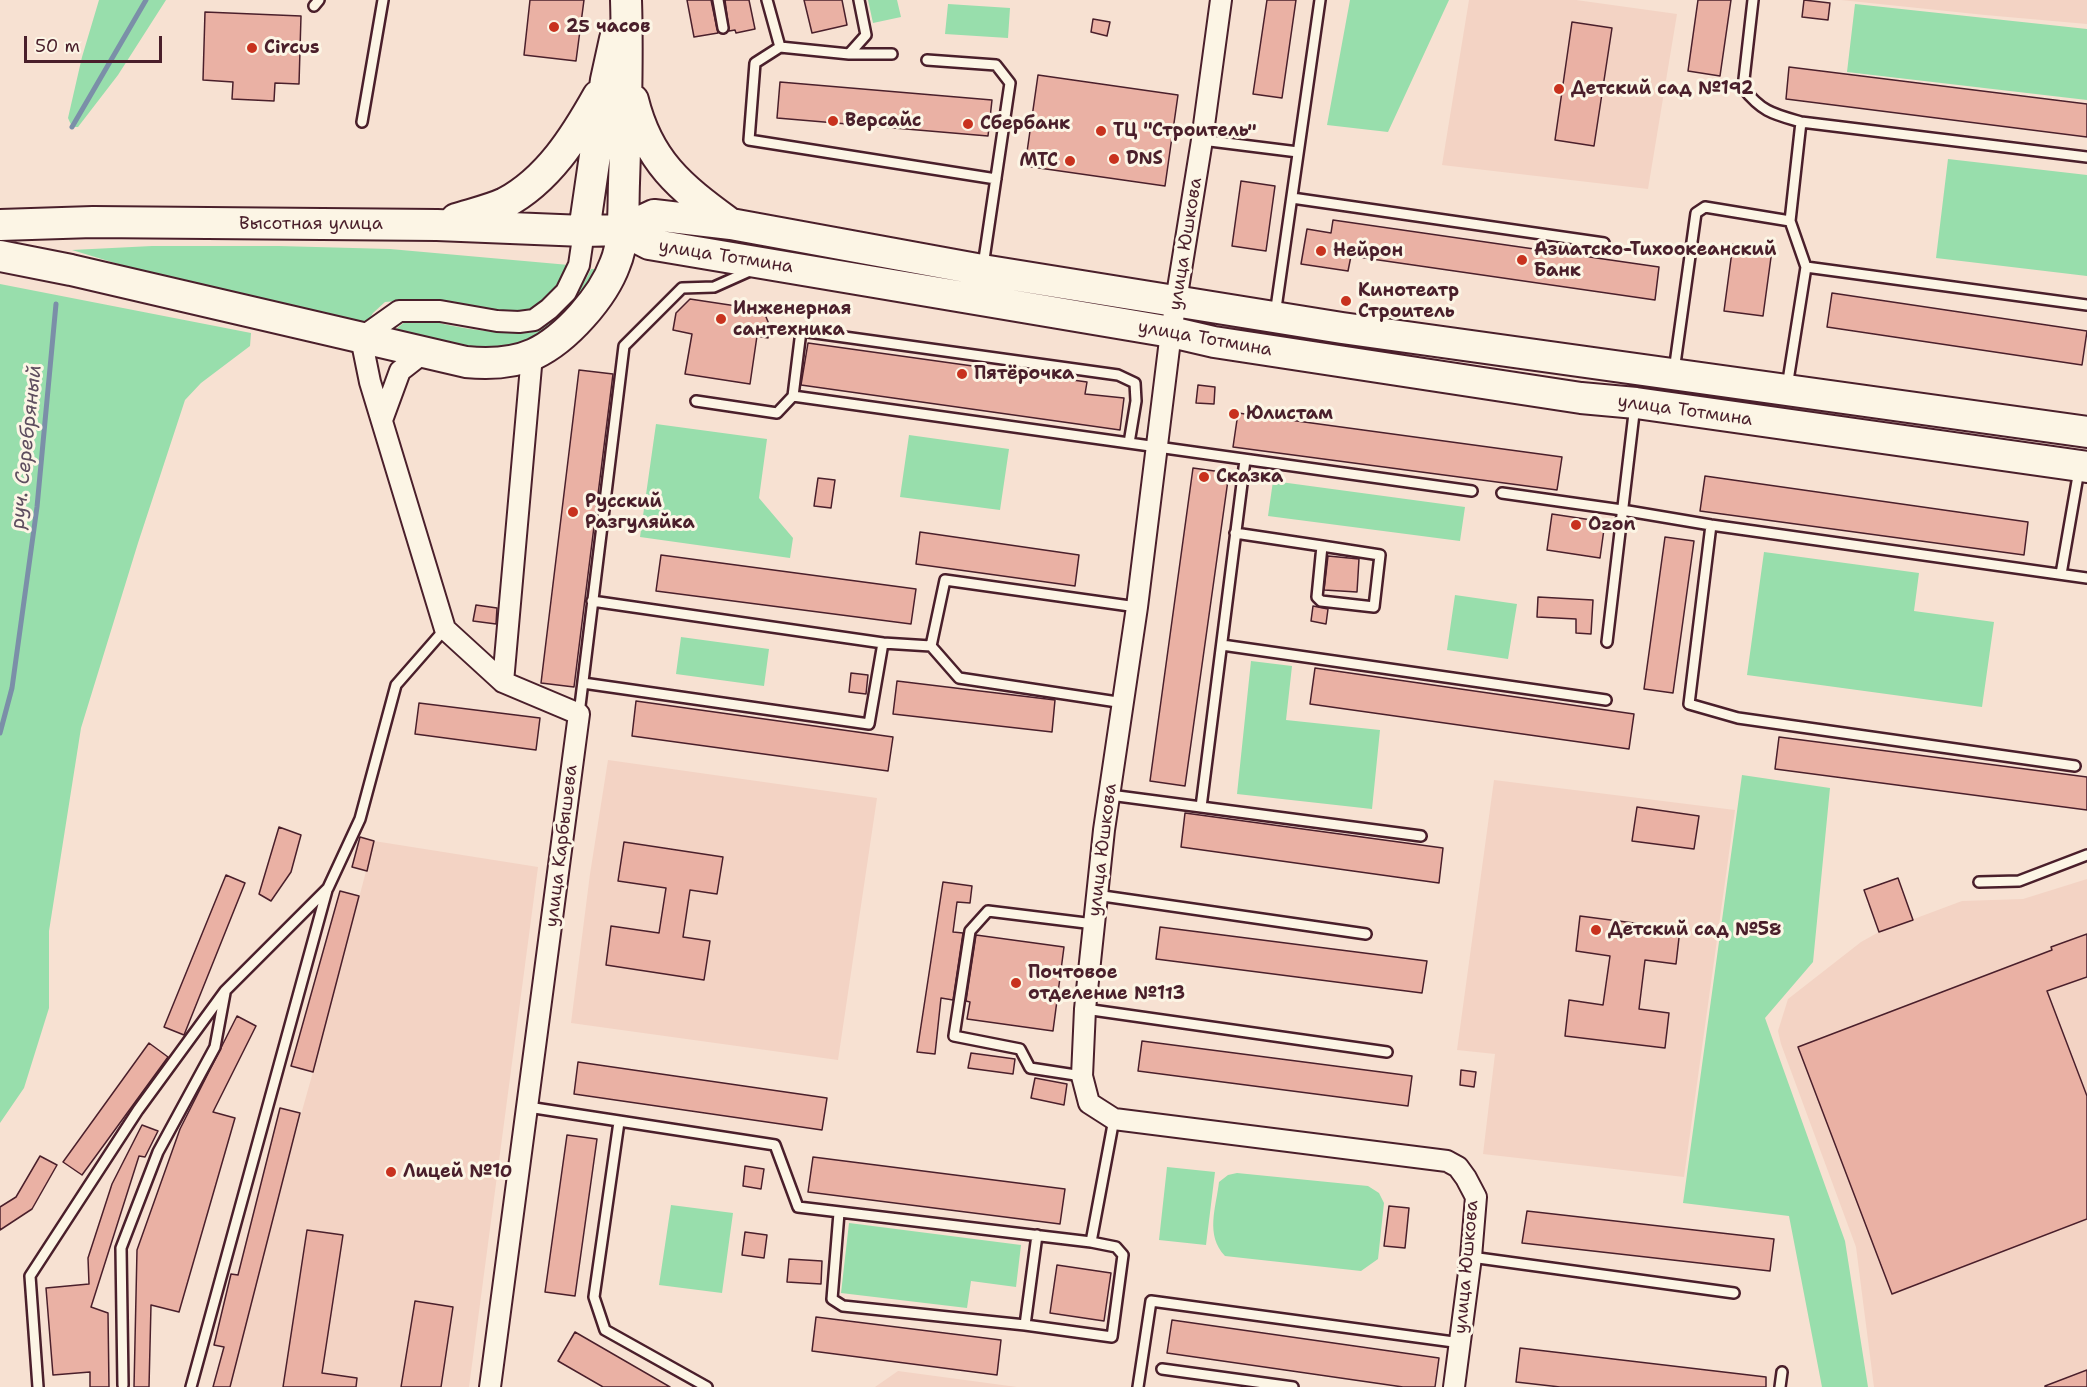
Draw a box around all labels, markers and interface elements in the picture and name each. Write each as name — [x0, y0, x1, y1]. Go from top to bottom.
place label: 25 часов — [566, 16, 650, 38]
marker: 25 часов — [547, 20, 561, 34]
scale bar — [27, 24, 165, 62]
text: 50 m — [35, 34, 80, 58]
place label: Circus — [264, 37, 320, 59]
marker: Circus — [245, 41, 259, 55]
place label: Детский сад №192 — [1571, 78, 1754, 100]
marker: Детский сад №192 — [1552, 82, 1566, 96]
place label: Версайс — [845, 110, 922, 132]
place label: Сбербанк — [980, 113, 1070, 135]
marker: Версайс — [826, 114, 840, 128]
marker: Сбербанк — [961, 117, 975, 131]
place label: ТЦ "Строитель" — [1113, 120, 1257, 142]
marker: ТЦ "Строитель" — [1094, 124, 1108, 138]
place label: DNS — [1126, 148, 1163, 170]
place label: МТС — [1019, 150, 1058, 172]
marker: DNS — [1107, 152, 1121, 166]
marker: МТС — [1063, 154, 1077, 168]
street label: улица Юшкова — [1165, 176, 1207, 312]
street label: Высотная улица — [239, 213, 383, 235]
street label: улица Тотмина — [657, 236, 795, 278]
place label: Азиатско-Тихоокеанский Банк — [1534, 239, 1776, 282]
place label: Нейрон — [1333, 240, 1403, 262]
marker: Нейрон — [1314, 244, 1328, 258]
marker: Азиатско-Тихоокеанский Банк — [1515, 253, 1529, 267]
place label: Кинотеатр Строитель — [1358, 280, 1459, 322]
marker: Кинотеатр Строитель — [1339, 294, 1353, 308]
place label: Инженерная сантехника — [733, 298, 851, 340]
marker: Инженерная сантехника — [714, 312, 728, 326]
street label: улица Тотмина — [1136, 317, 1274, 361]
place label: Пятёрочка — [974, 363, 1074, 385]
water label: руч. Серебряный — [6, 364, 48, 530]
marker: Пятёрочка — [955, 367, 969, 381]
street label: улица Тотмина — [1616, 391, 1754, 431]
place label: Юлистам — [1246, 403, 1333, 425]
marker: Юлистам — [1227, 407, 1241, 421]
place label: Сказка — [1216, 466, 1283, 488]
marker: Сказка — [1197, 470, 1211, 484]
place label: Русский Разгуляйка — [585, 491, 695, 534]
marker: Русский Разгуляйка — [566, 505, 580, 519]
place label: Ozon — [1588, 514, 1635, 536]
marker: Ozon — [1569, 518, 1583, 532]
street label: улица Карбышева — [541, 763, 583, 929]
street label: улица Юшкова — [1084, 782, 1122, 918]
place label: Детский сад №58 — [1608, 919, 1782, 941]
marker: Детский сад №58 — [1589, 923, 1603, 937]
place label: Почтовое отделение №113 — [1028, 962, 1185, 1004]
marker: Почтовое отделение №113 — [1009, 976, 1023, 990]
place label: Лицей №10 — [403, 1161, 512, 1183]
marker: Лицей №10 — [384, 1165, 398, 1179]
street label: улица Юшкова — [1450, 1199, 1484, 1335]

